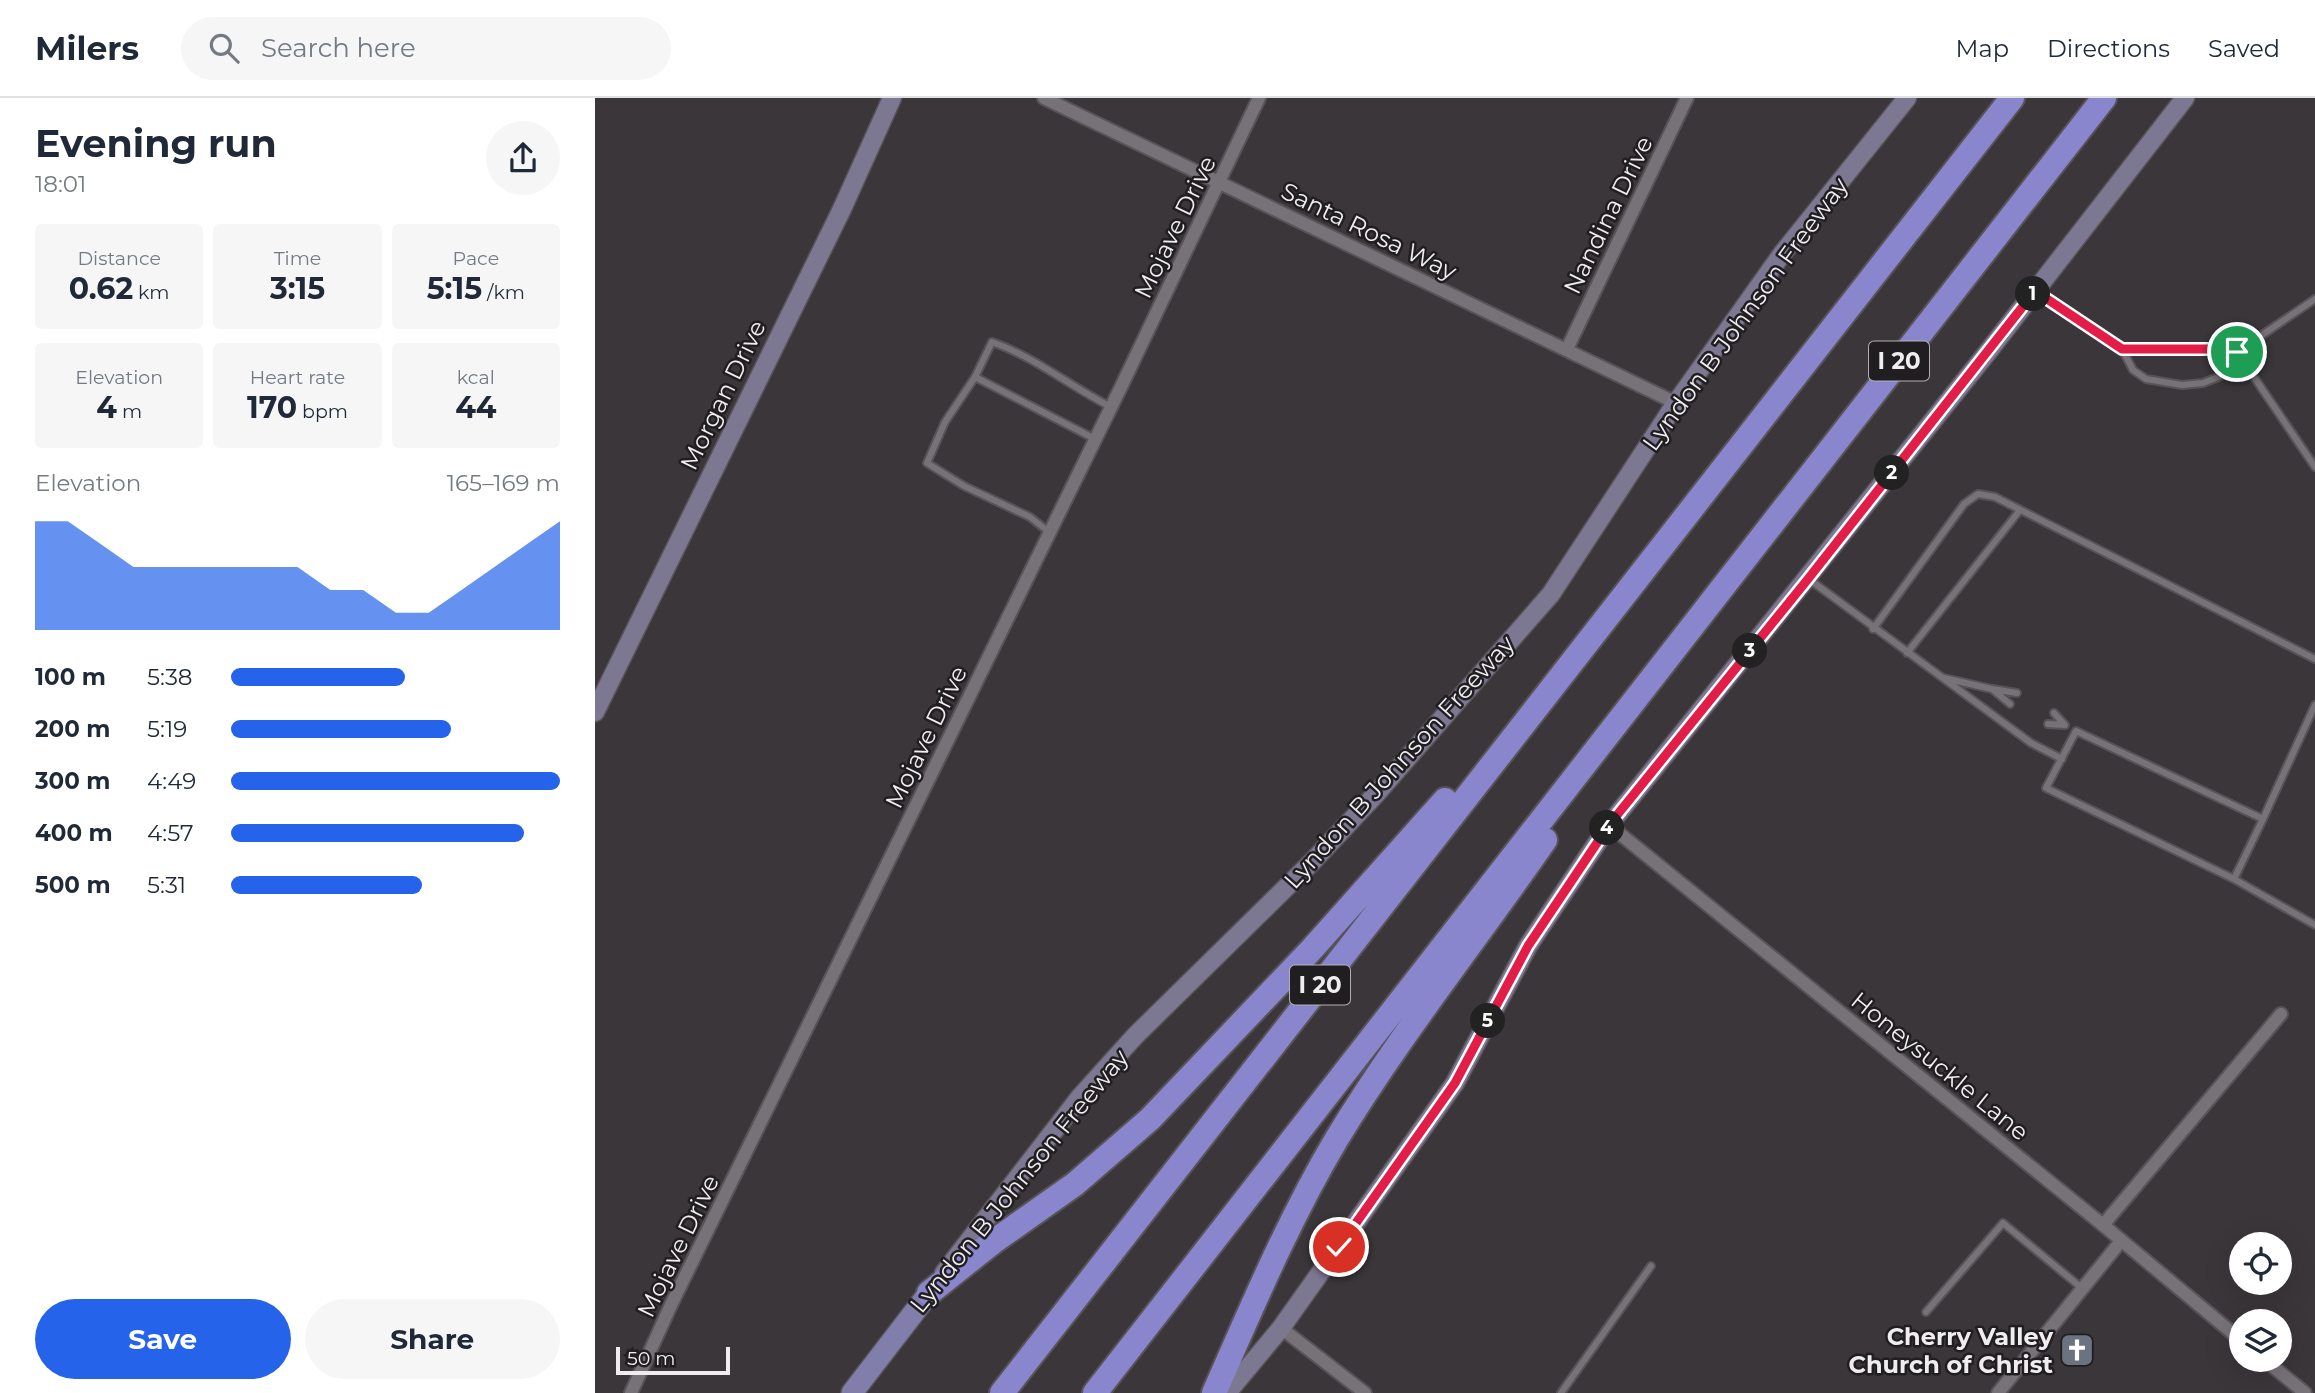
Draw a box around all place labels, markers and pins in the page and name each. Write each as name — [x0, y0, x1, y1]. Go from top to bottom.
pin: 1 — [2015, 276, 2051, 312]
pin — [2207, 322, 2267, 382]
pin: 2 — [1875, 456, 1909, 490]
pin: 3 — [1733, 634, 1767, 668]
pin: 4 — [1590, 810, 1625, 846]
pin: 5 — [1471, 1004, 1505, 1038]
pin — [1309, 1217, 1369, 1277]
place label: Cherry Valley Church of Christ — [1849, 1322, 2054, 1379]
church icon: Cherry Valley Church of Christ — [2058, 1331, 2096, 1369]

